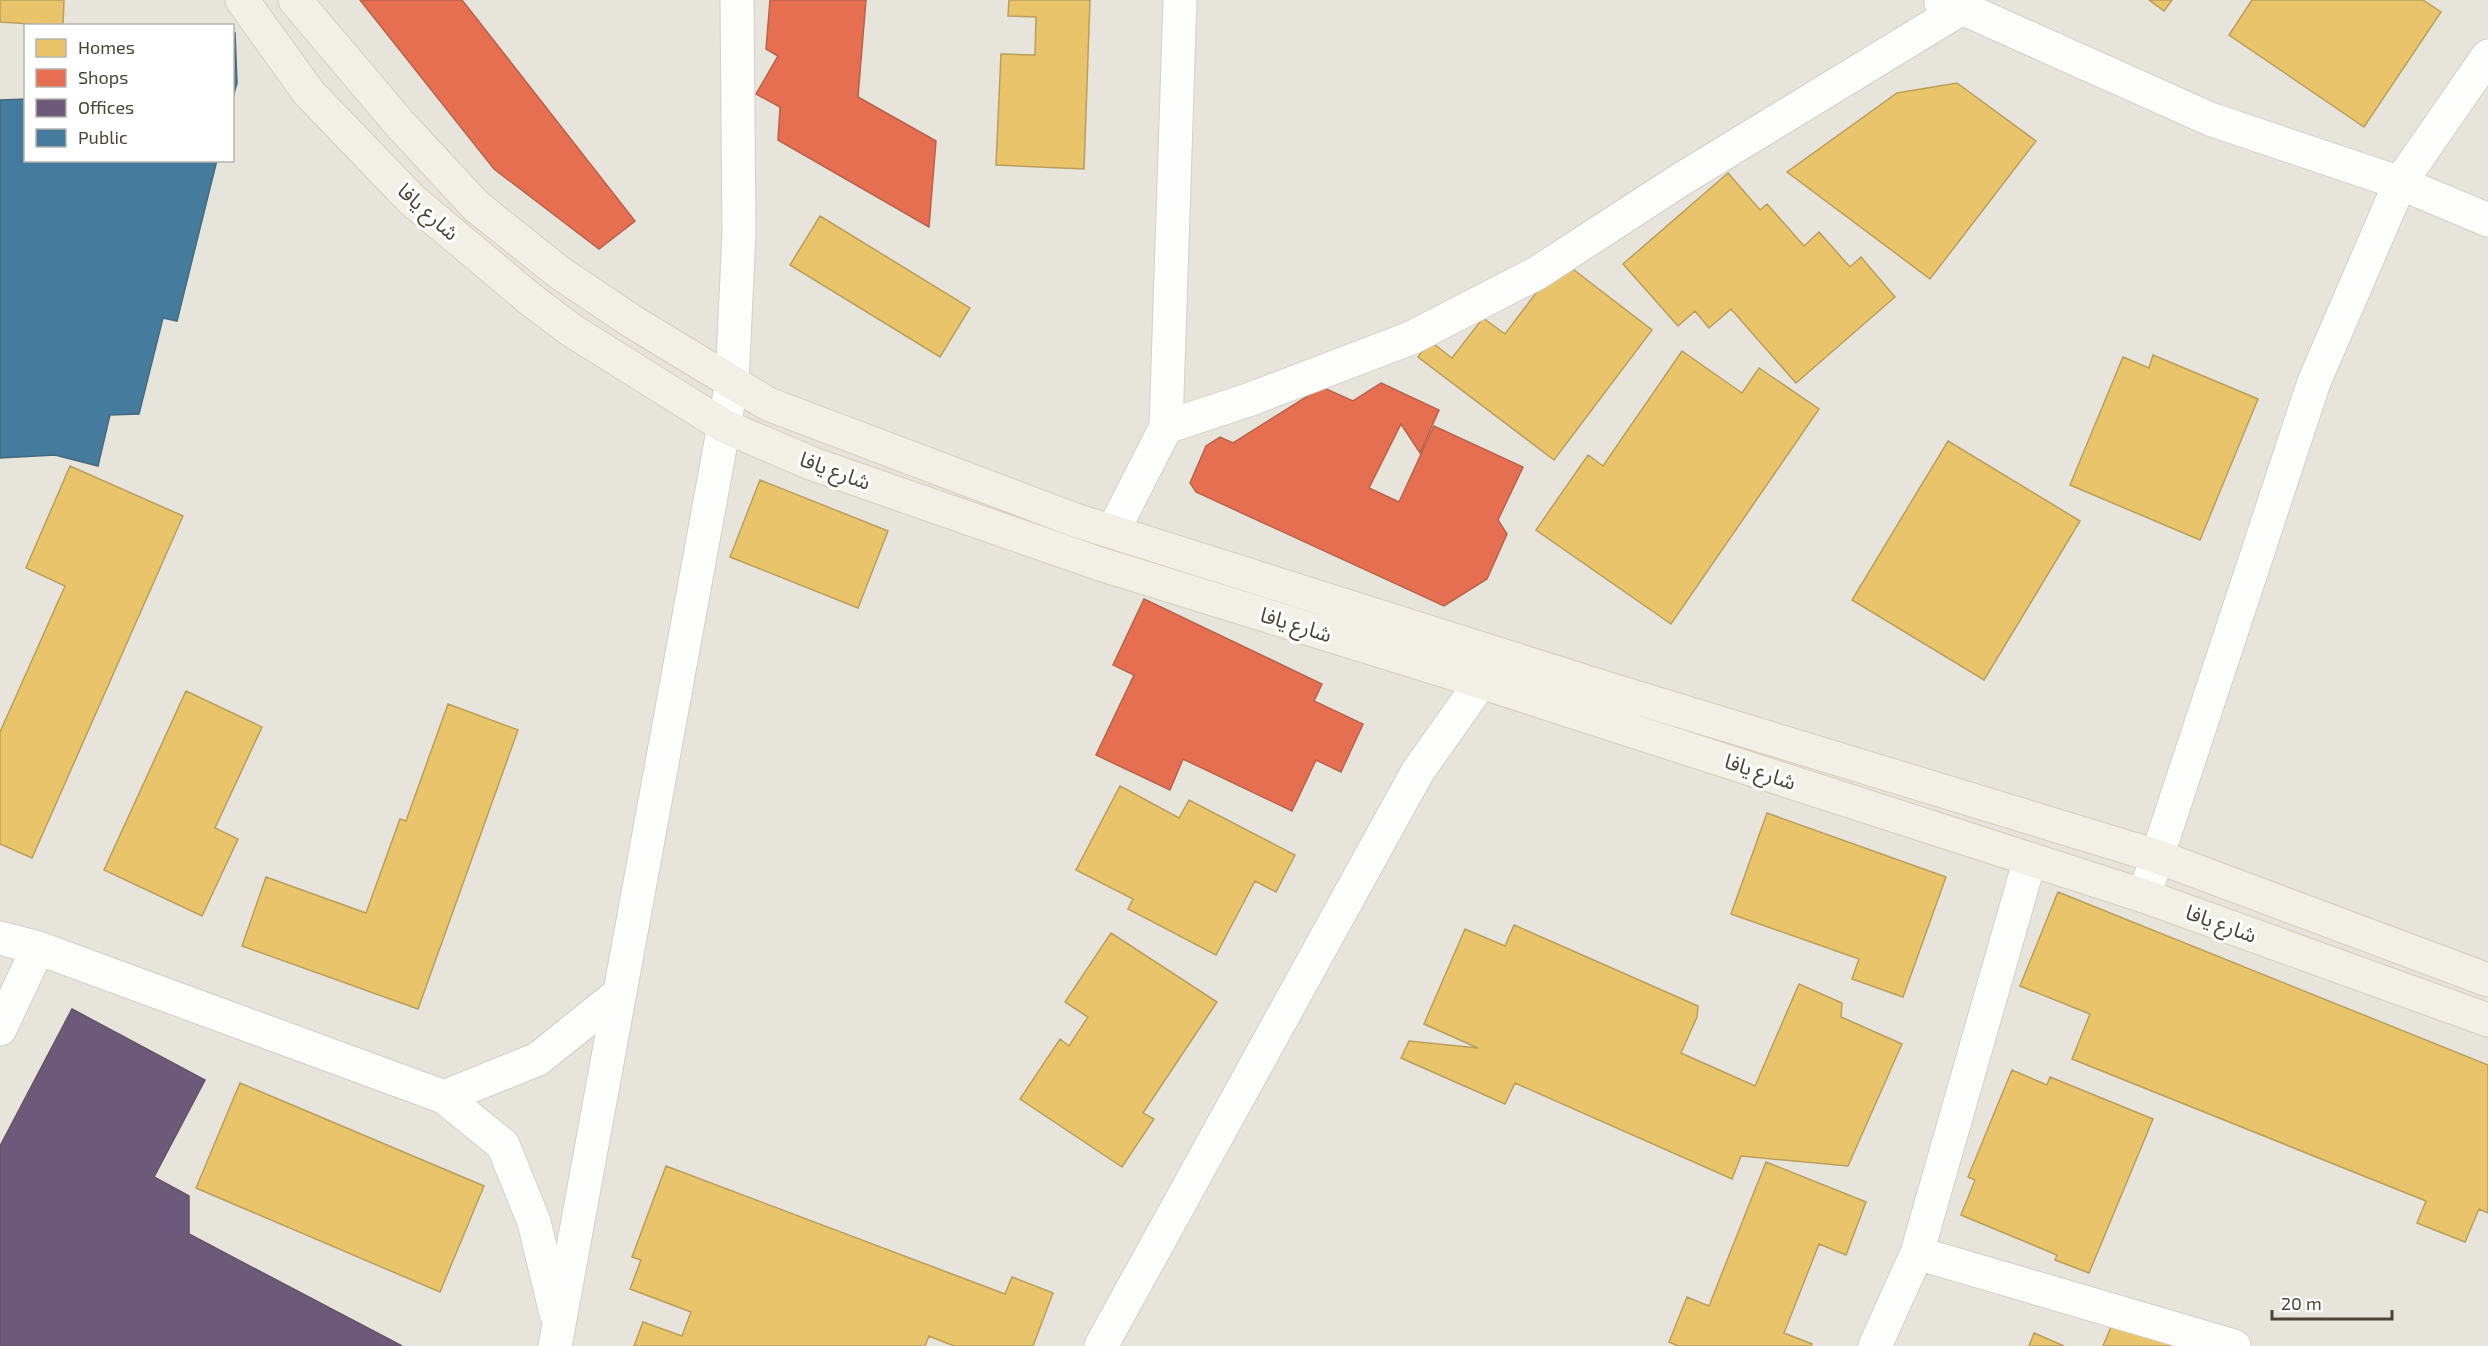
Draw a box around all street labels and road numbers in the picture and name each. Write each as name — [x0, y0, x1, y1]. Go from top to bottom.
street label: شارع يافا — [391, 177, 465, 248]
street label: شارع يافا — [795, 445, 874, 498]
street label: شارع يافا — [1256, 601, 1335, 650]
street label: شارع يافا — [1720, 747, 1799, 798]
street label: شارع يافا — [2181, 898, 2260, 951]

